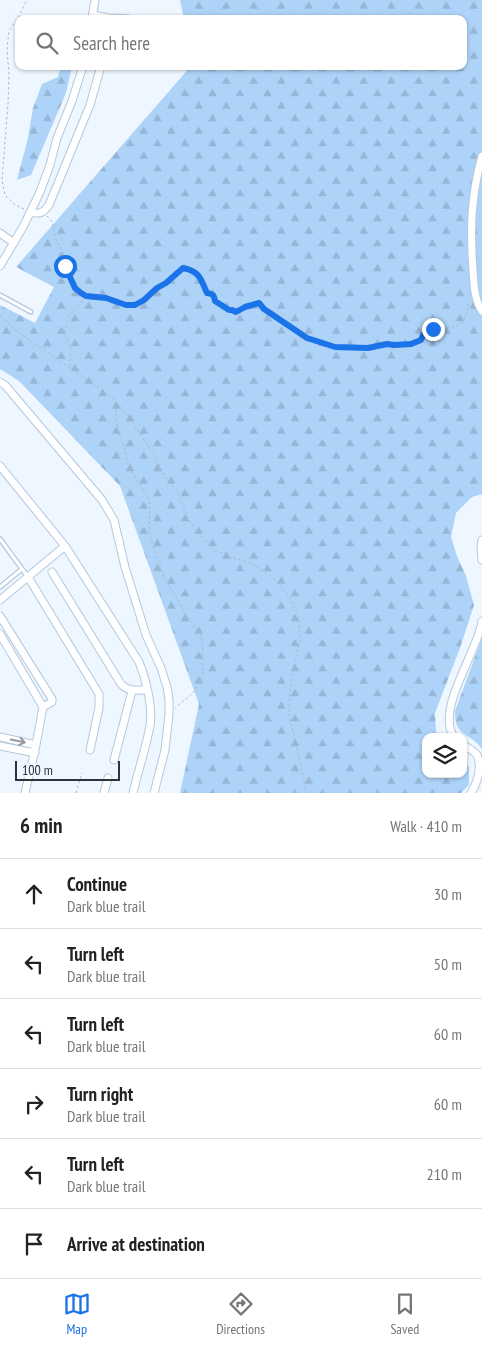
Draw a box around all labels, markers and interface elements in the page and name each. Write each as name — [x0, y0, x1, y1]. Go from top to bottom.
search box — [15, 15, 467, 70]
icon: search — [33, 29, 61, 57]
text: Search here — [73, 31, 150, 55]
route start — [54, 255, 77, 278]
route end — [422, 318, 445, 341]
map controls — [422, 733, 467, 778]
button: layers — [422, 733, 467, 778]
one-way arrow — [10, 737, 26, 746]
scale bar — [15, 758, 120, 781]
text: 100 m — [22, 761, 53, 779]
text: 6 min — [20, 812, 62, 839]
text: Walk · 410 m — [390, 816, 462, 836]
text: Continue — [67, 872, 127, 896]
icon: ahead — [20, 880, 48, 908]
text: 30 m — [434, 884, 462, 904]
text: Dark blue trail — [67, 896, 145, 916]
text: Turn left — [67, 942, 124, 966]
icon: left — [20, 950, 48, 978]
text: 50 m — [434, 954, 462, 974]
text: Dark blue trail — [67, 966, 145, 986]
text: Turn left — [67, 1012, 124, 1036]
icon: left — [20, 1020, 48, 1048]
text: 60 m — [434, 1024, 462, 1044]
text: Dark blue trail — [67, 1036, 145, 1056]
text: Turn right — [67, 1082, 133, 1106]
icon: right — [20, 1090, 48, 1118]
text: 60 m — [434, 1094, 462, 1114]
text: Dark blue trail — [67, 1106, 145, 1126]
text: Turn left — [67, 1152, 124, 1176]
icon: left — [20, 1160, 48, 1188]
text: 210 m — [427, 1164, 462, 1184]
text: Dark blue trail — [67, 1176, 145, 1196]
icon: arrive — [20, 1230, 48, 1258]
text: Arrive at destination — [67, 1232, 205, 1256]
tab: Map — [63, 1290, 91, 1338]
tab: Directions — [216, 1290, 265, 1338]
tab: Saved — [390, 1290, 419, 1338]

